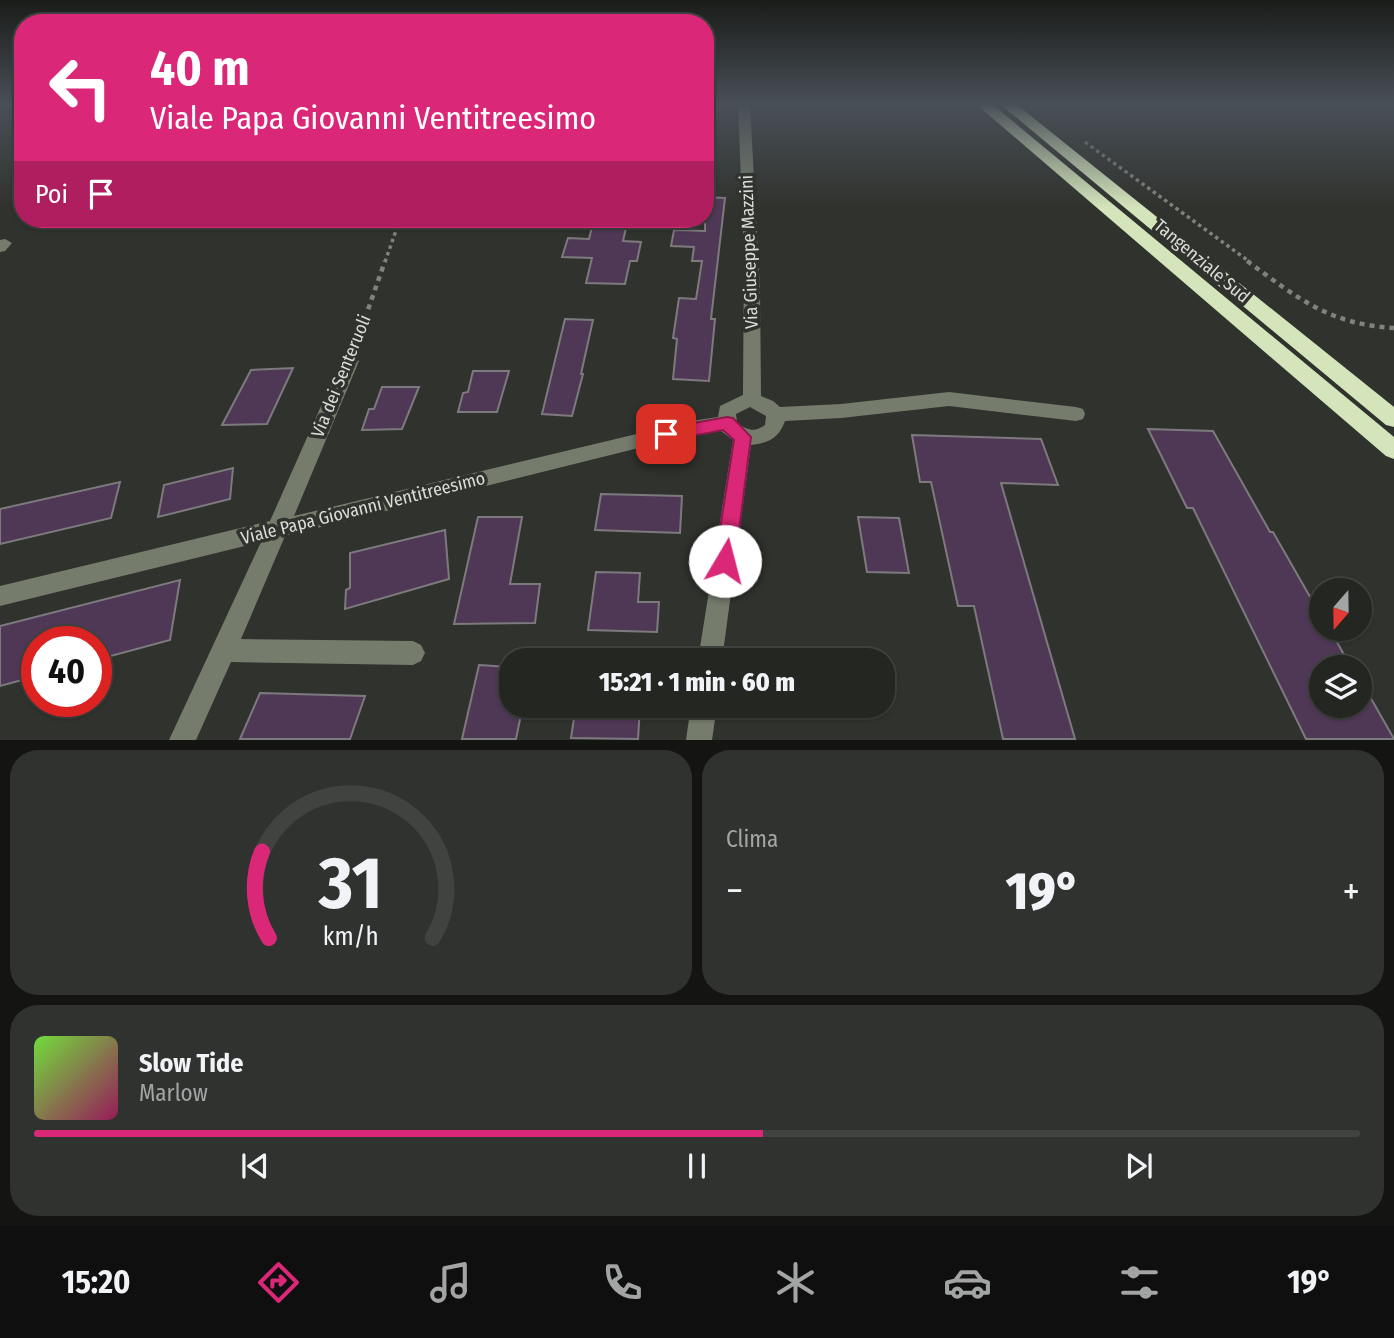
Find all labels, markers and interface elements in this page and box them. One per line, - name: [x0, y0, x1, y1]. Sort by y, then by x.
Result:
- text: 40 m: [150, 39, 250, 98]
- icon: left: [35, 42, 126, 133]
- text: Viale Papa Giovanni Ventitreesimo: [150, 99, 596, 137]
- icon: arrive: [82, 175, 120, 213]
- street label: Via Giuseppe Mazzini: [735, 175, 763, 329]
- text: Poi: [35, 179, 68, 210]
- street label: Tangenziale Sud: [1150, 215, 1254, 307]
- street label: Via dei Senteruoli: [306, 311, 376, 441]
- pin: [636, 404, 696, 464]
- icon: arrive: [647, 415, 685, 453]
- street label: Viale Papa Giovanni Ventitreesimo: [239, 467, 487, 549]
- position arrow: [688, 524, 762, 598]
- north arrow: [1309, 578, 1372, 640]
- map controls: [1309, 578, 1372, 718]
- speed limit sign: 40: [21, 626, 112, 717]
- button: layers: [1309, 655, 1372, 718]
- text: 15:21 · 1 min · 60 m: [599, 667, 795, 698]
- text: Clima: [726, 825, 778, 853]
- text: 31: [318, 841, 383, 928]
- text: 19°: [1006, 860, 1080, 923]
- text: −: [726, 868, 743, 914]
- text: +: [1343, 868, 1360, 914]
- text: km/h: [323, 922, 379, 952]
- text: Slow Tide: [139, 1048, 243, 1079]
- text: Marlow: [139, 1079, 208, 1107]
- icon: previous: [236, 1147, 274, 1185]
- icon: pause: [678, 1147, 716, 1185]
- icon: next: [1120, 1147, 1158, 1185]
- icon: directions: [254, 1258, 303, 1307]
- icon: music: [426, 1258, 475, 1307]
- icon: phone: [598, 1258, 647, 1307]
- icon: climate: [771, 1258, 820, 1307]
- icon: car: [943, 1258, 992, 1307]
- icon: filters: [1115, 1258, 1164, 1307]
- text: 15:20: [62, 1263, 131, 1301]
- text: 19°: [1287, 1263, 1332, 1301]

